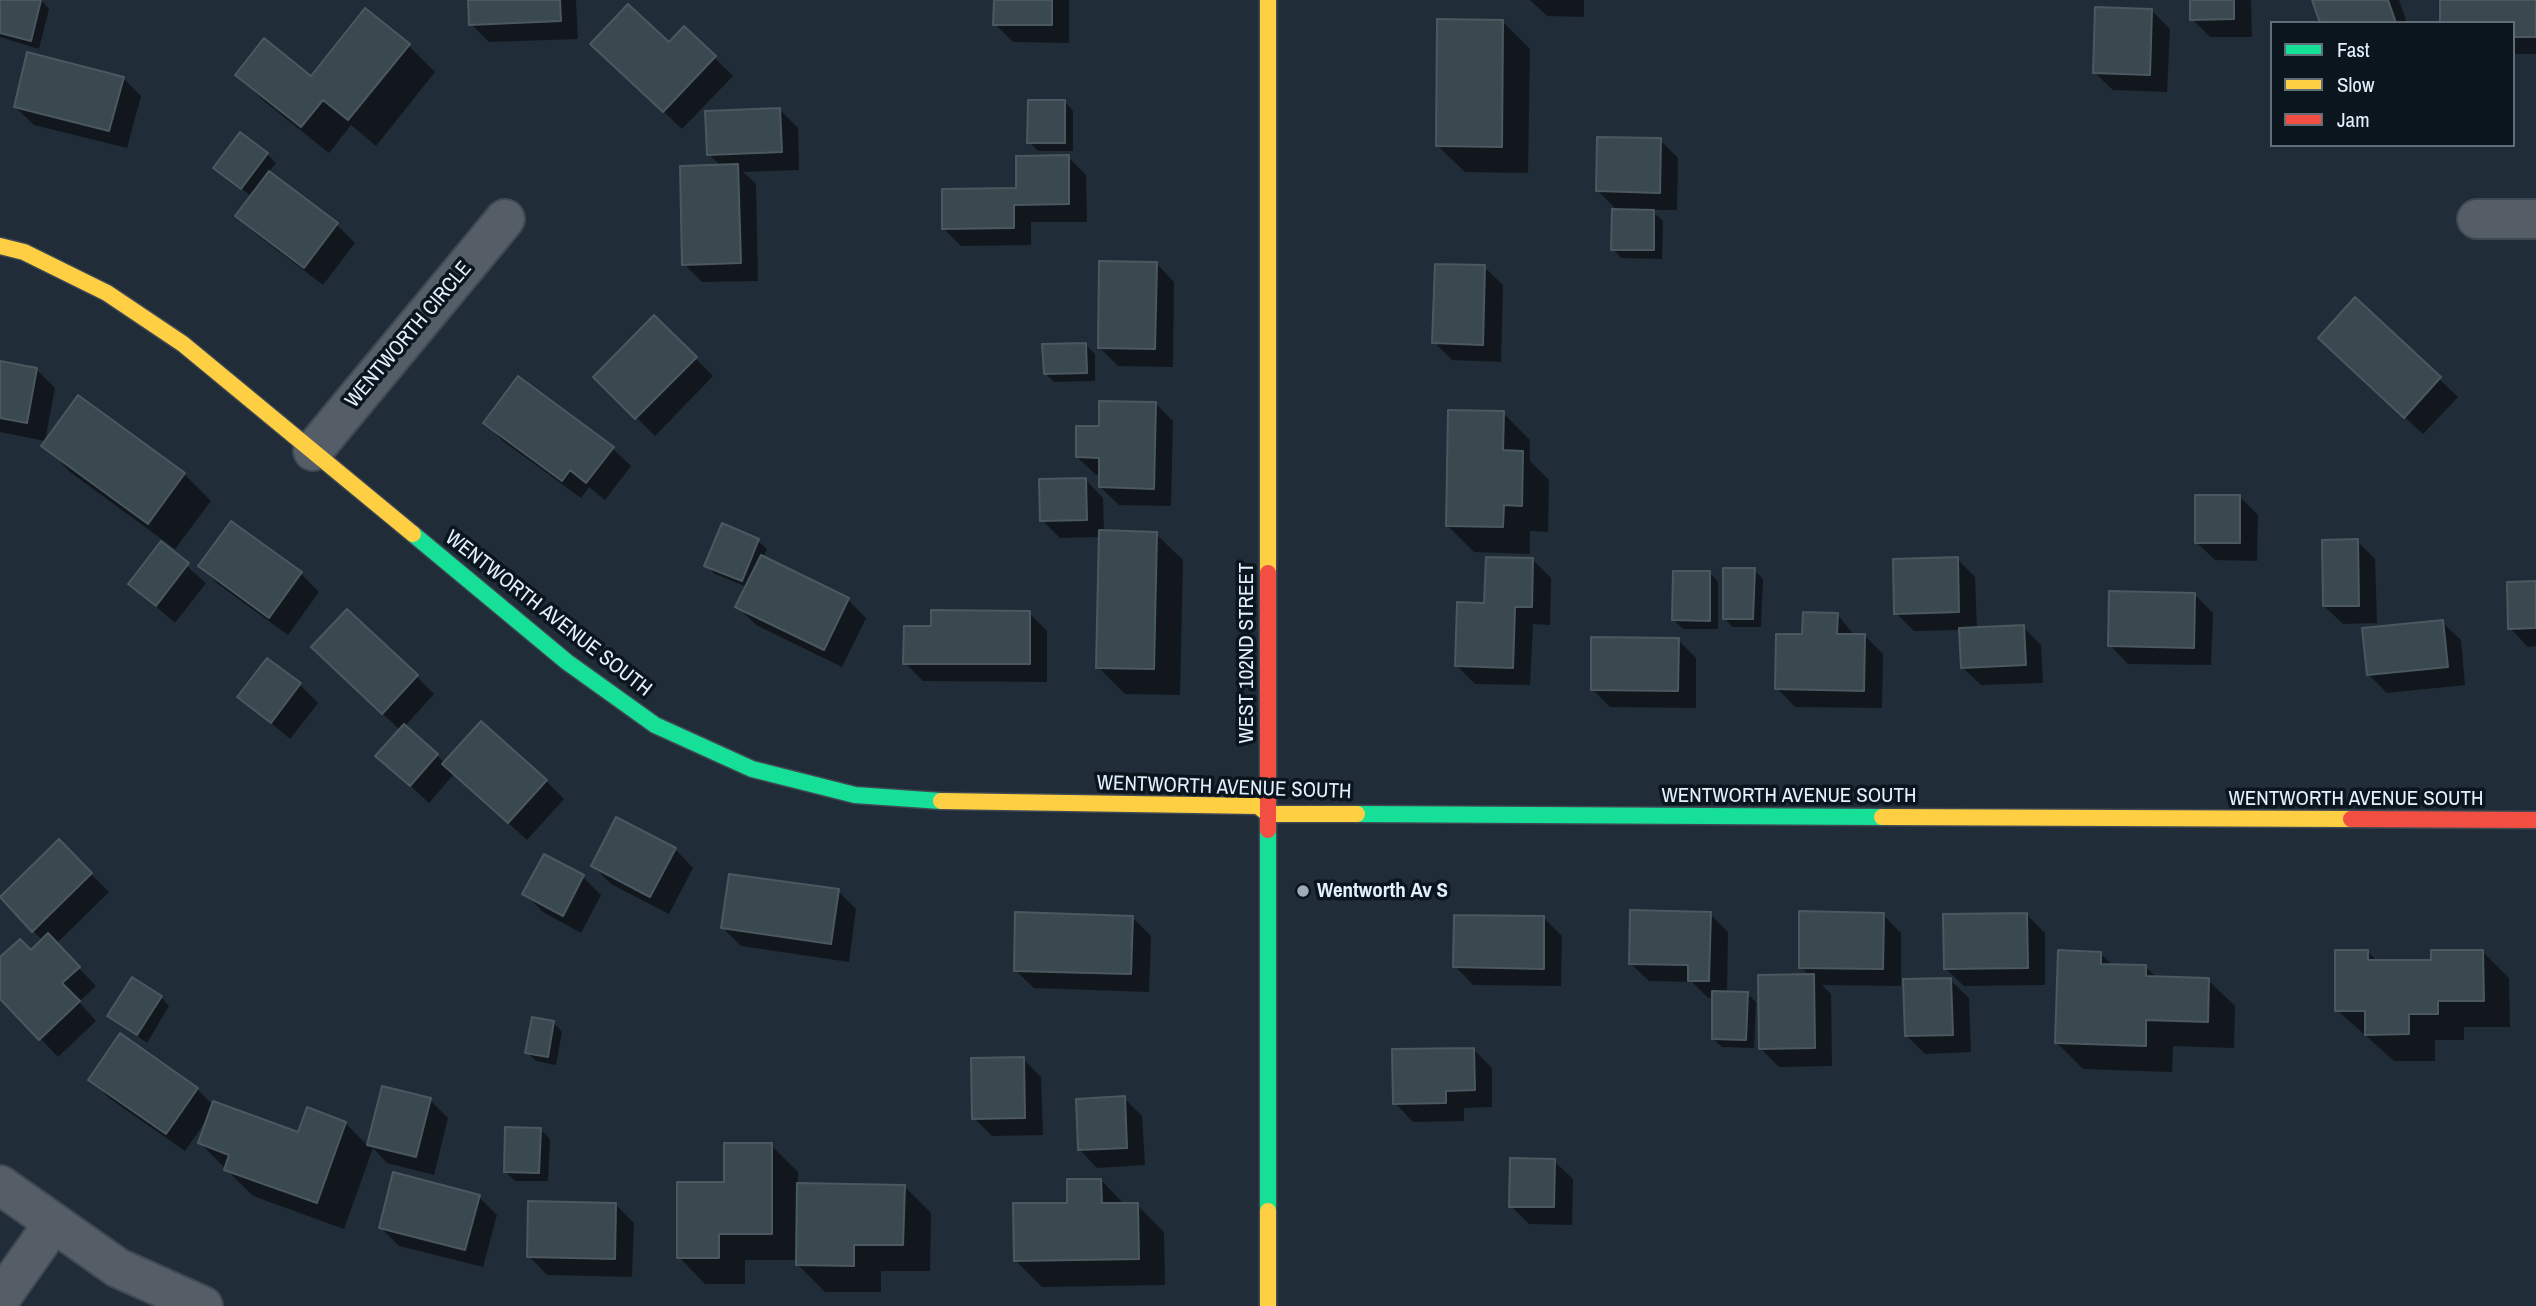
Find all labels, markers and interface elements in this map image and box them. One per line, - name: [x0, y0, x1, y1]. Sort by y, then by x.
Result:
- legend: [2270, 21, 2515, 147]
- text: Fast: [2337, 35, 2370, 64]
- text: Slow: [2337, 70, 2374, 99]
- text: Jam: [2337, 105, 2370, 134]
- street label: WENTWORTH CIRCLE: [340, 257, 478, 413]
- street label: WENTWORTH AVENUE SOUTH: [440, 526, 656, 702]
- street label: WEST 102ND STREET: [1234, 563, 1260, 743]
- street label: WENTWORTH AVENUE SOUTH: [1096, 771, 1352, 805]
- street label: WENTWORTH AVENUE SOUTH: [1662, 783, 1916, 809]
- street label: WENTWORTH AVENUE SOUTH: [2229, 786, 2483, 812]
- place label: Wentworth Av S: [1317, 878, 1448, 904]
- marker: Wentworth Av S: [1295, 883, 1311, 899]

